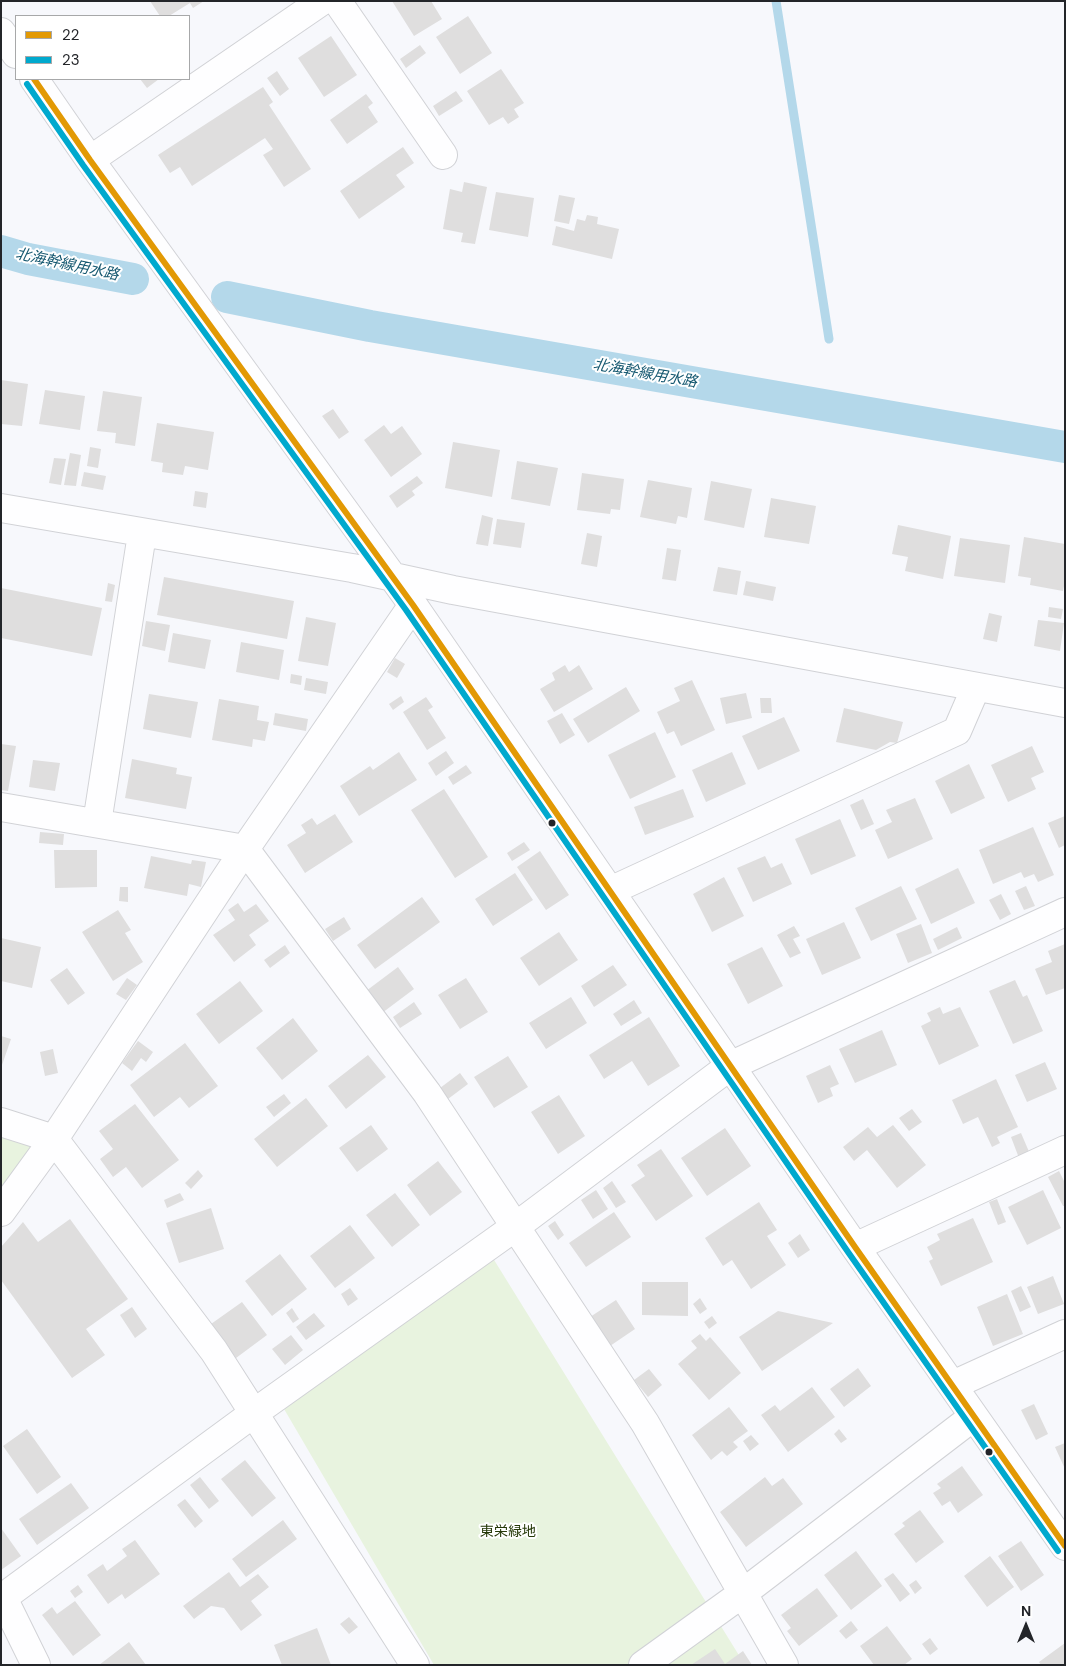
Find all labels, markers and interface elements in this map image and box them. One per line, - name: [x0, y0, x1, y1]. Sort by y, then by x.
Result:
- legend: [15, 15, 190, 80]
- text: 22: [62, 25, 79, 45]
- text: 23: [62, 50, 80, 70]
- water label: 北海幹線用水路: [14, 245, 120, 285]
- water label: 北海幹線用水路: [592, 356, 698, 392]
- unlabelled marker: [547, 818, 557, 828]
- unlabelled marker: [984, 1447, 994, 1457]
- park label: 東栄緑地: [480, 1524, 536, 1540]
- north arrow: [1001, 1601, 1051, 1651]
- text: N: [1021, 1602, 1031, 1620]

